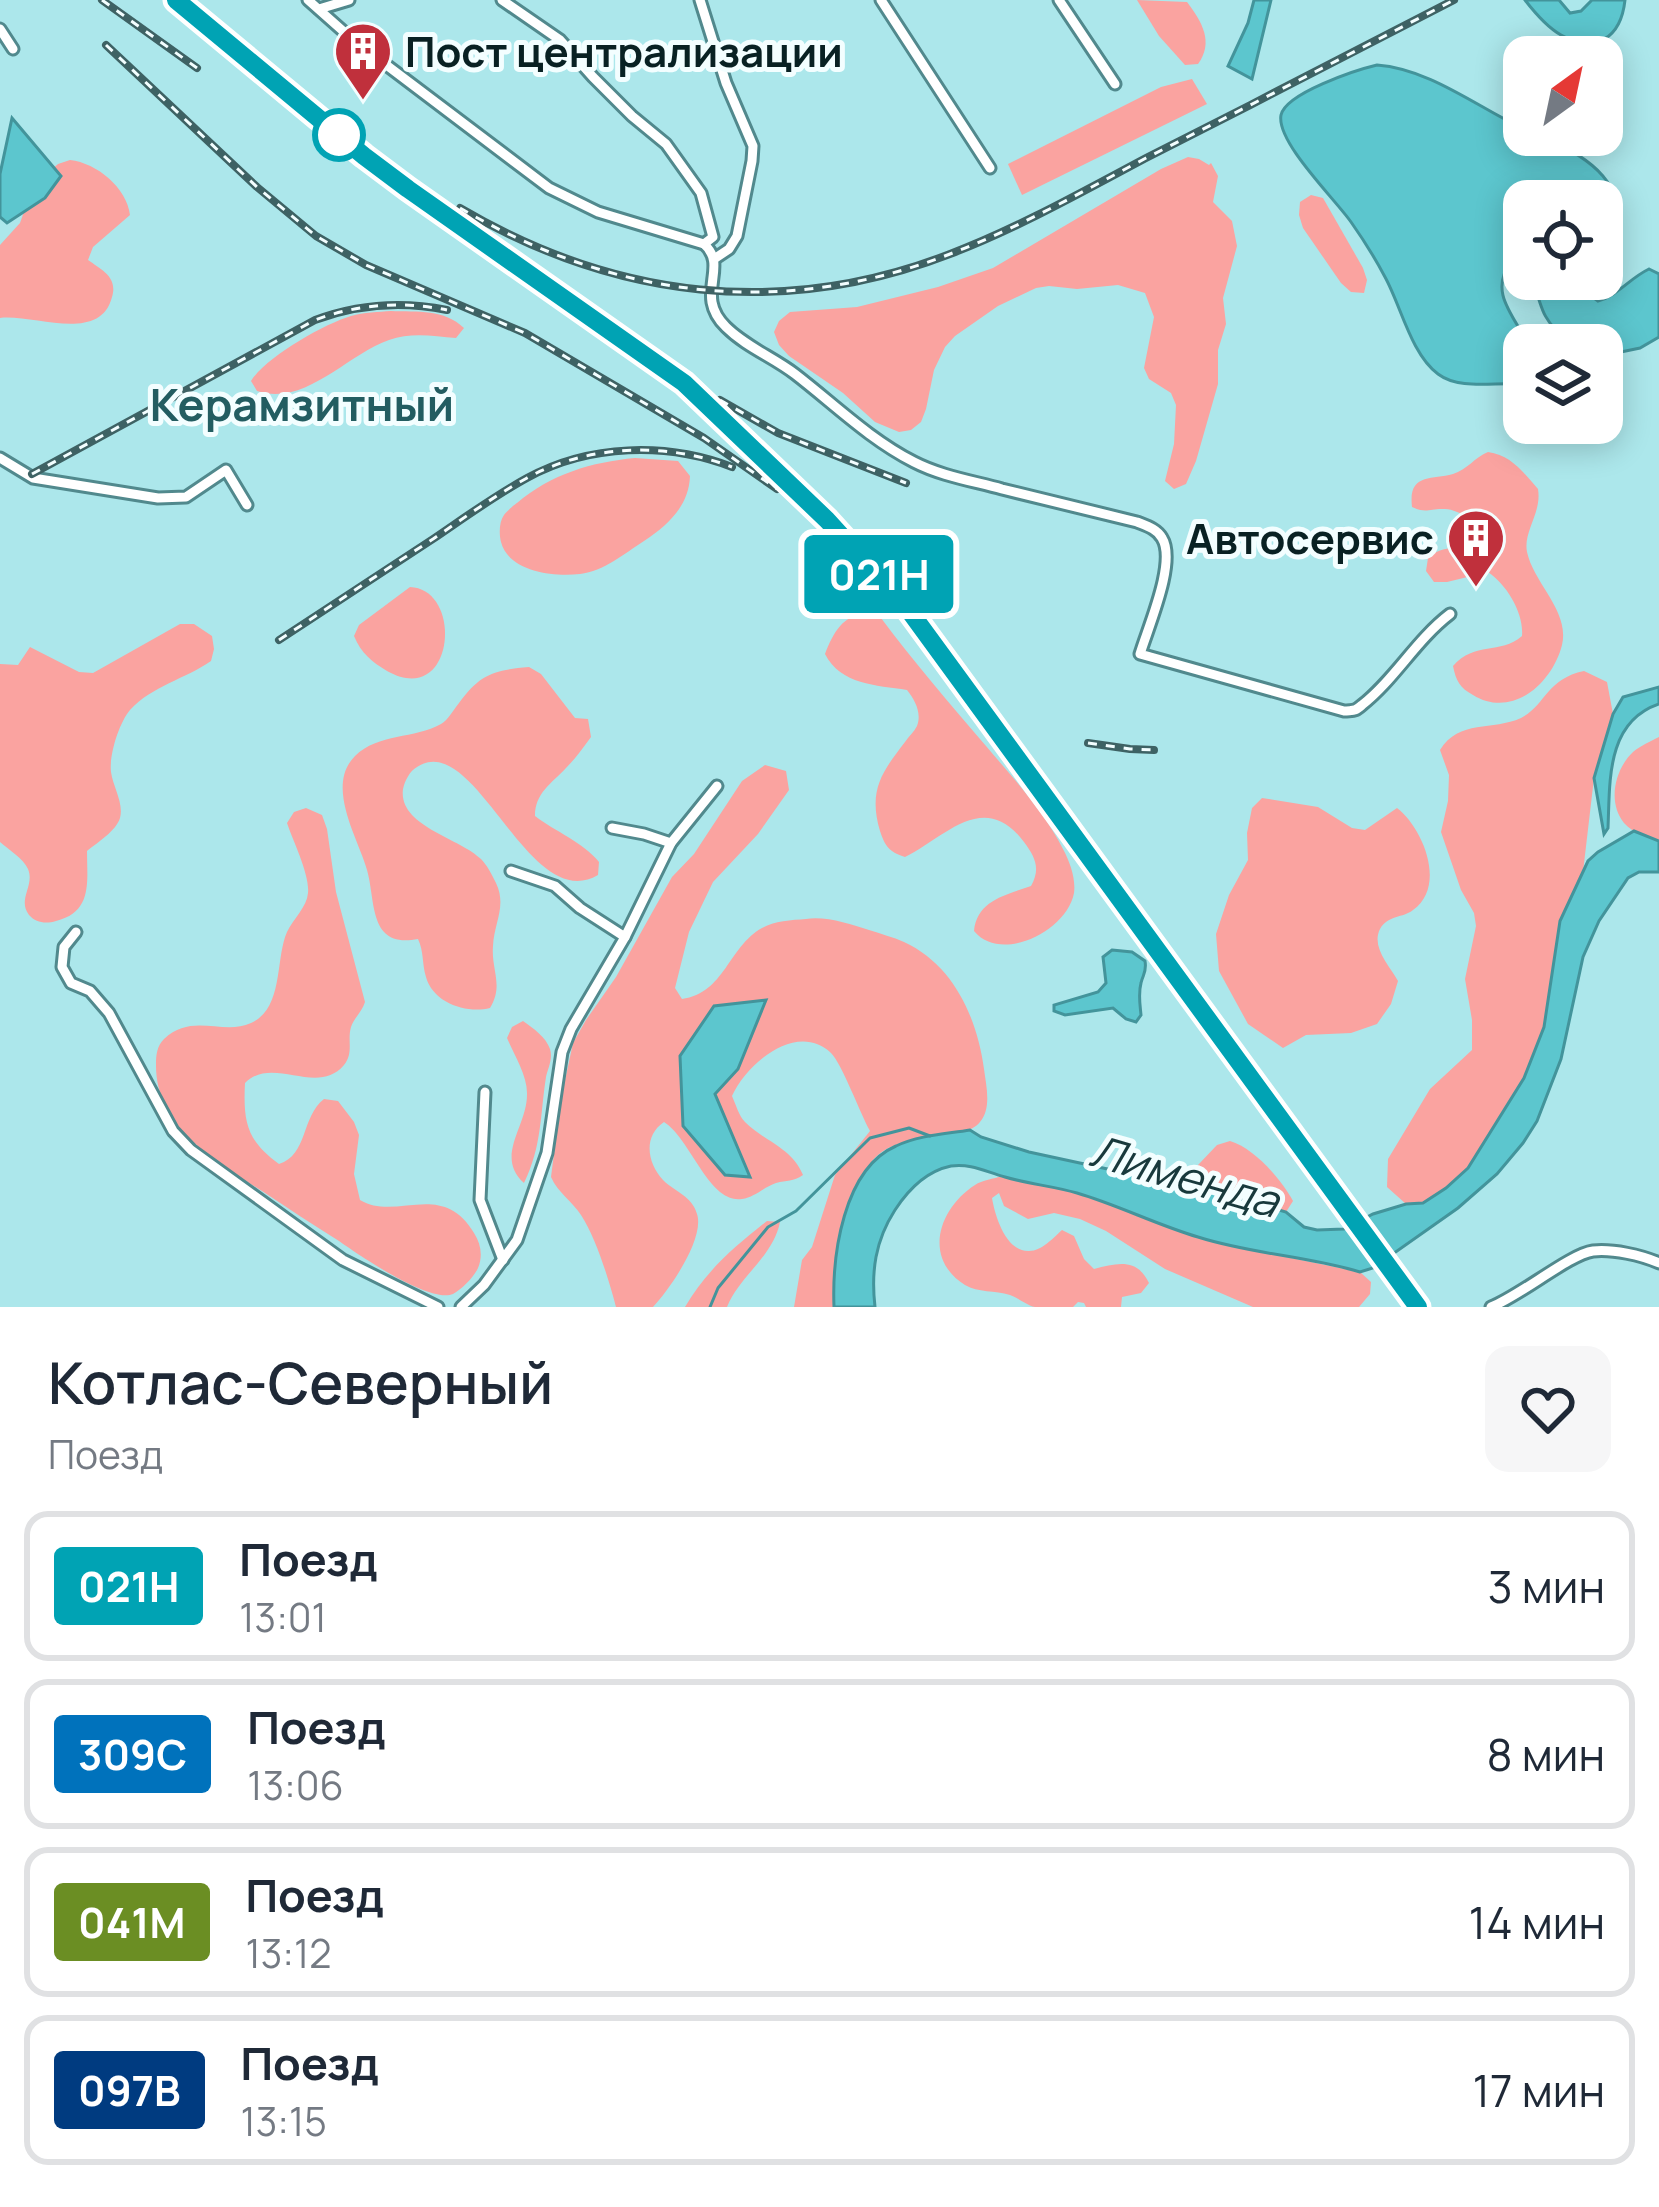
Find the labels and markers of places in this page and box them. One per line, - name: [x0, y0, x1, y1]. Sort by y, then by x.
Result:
- building icon: Пост централизации: [332, 20, 394, 102]
- place label: Пост централизации: [405, 22, 843, 80]
- unlabelled marker: [314, 110, 364, 160]
- building icon: Автосервис: [1445, 507, 1507, 589]
- place label: Автосервис: [1186, 509, 1434, 567]

